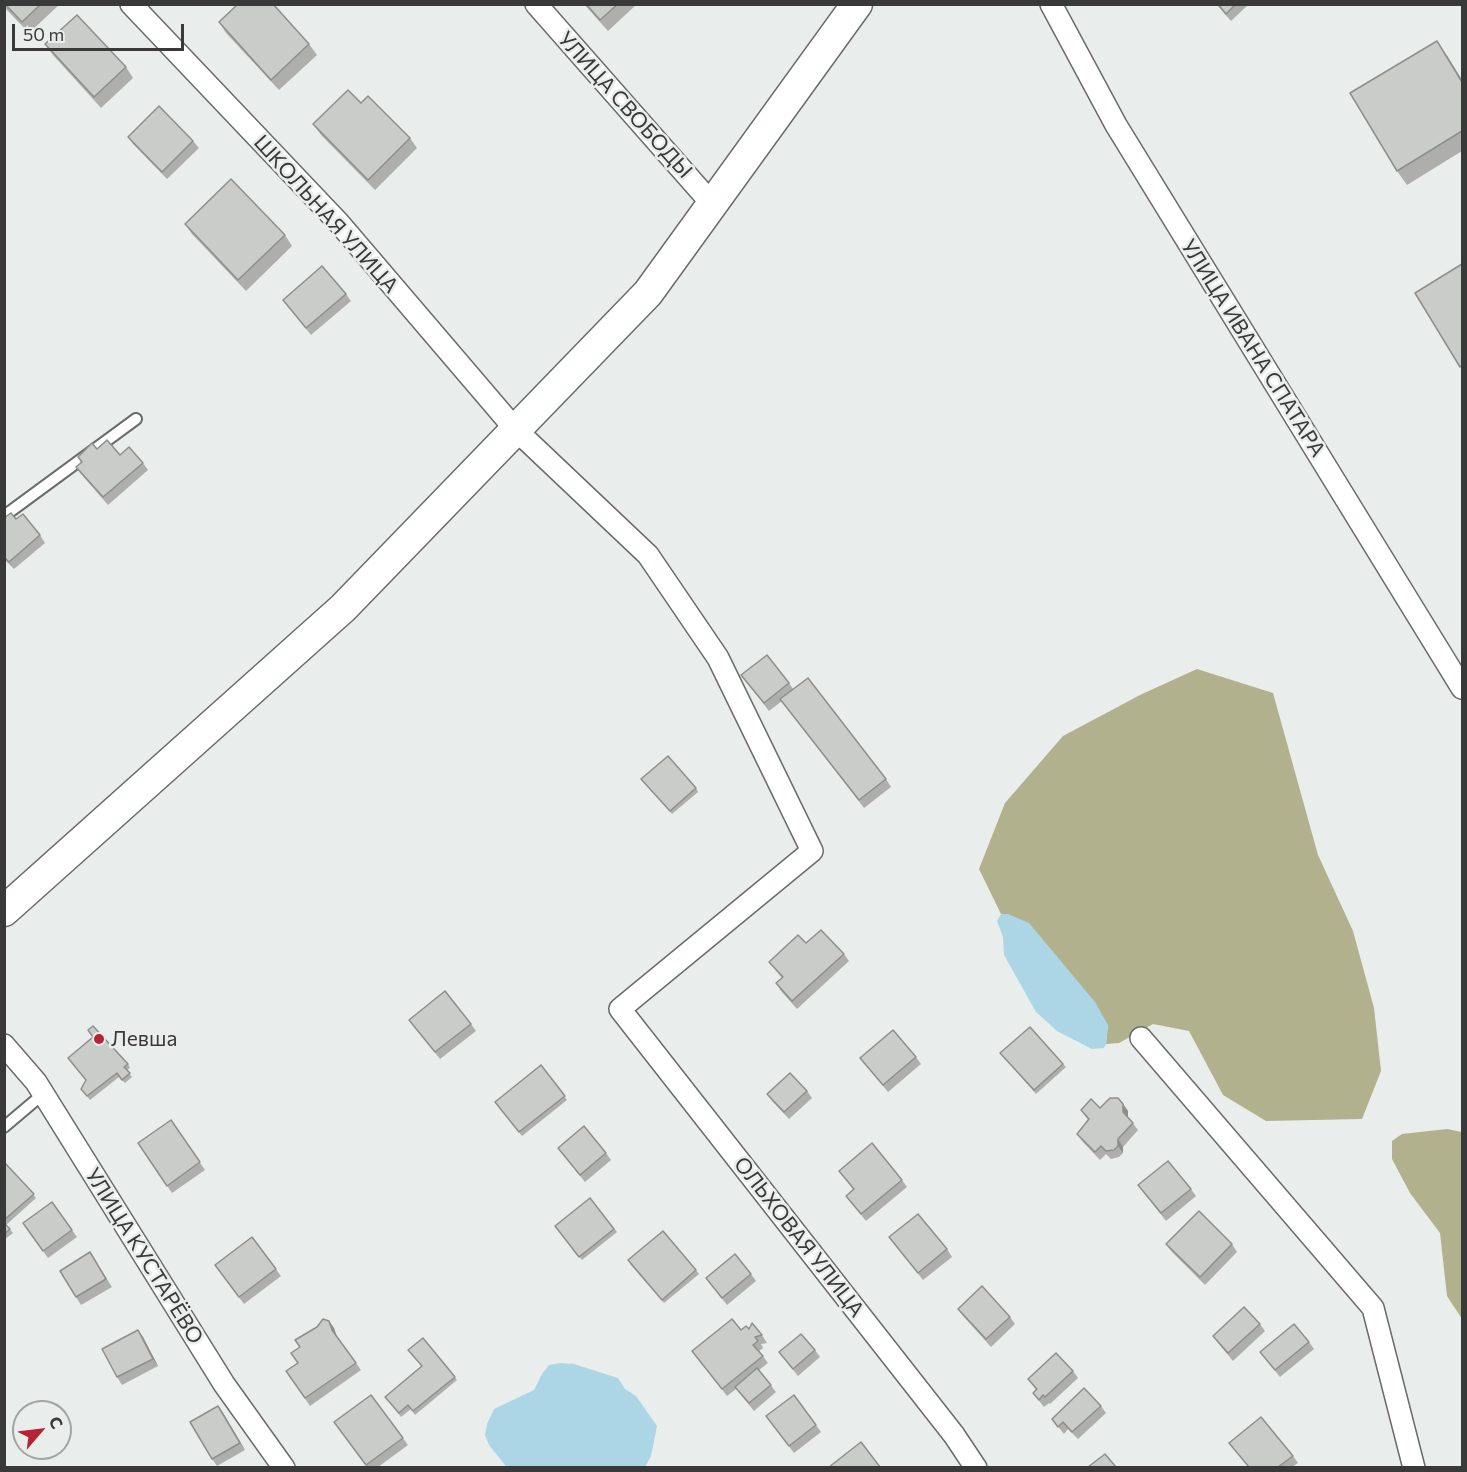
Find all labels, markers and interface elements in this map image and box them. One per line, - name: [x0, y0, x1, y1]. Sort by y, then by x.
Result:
- scale bar: [15, 12, 188, 50]
- text: 50 m: [23, 23, 64, 45]
- street label: УЛИЦА СВОБОДЫ: [552, 26, 698, 184]
- street label: ШКОЛЬНАЯ УЛИЦА: [248, 130, 404, 298]
- street label: УЛИЦА ИВАНА СПАТАРА: [1176, 235, 1330, 461]
- place label: Левша: [111, 1026, 177, 1052]
- marker: Левша: [92, 1032, 106, 1046]
- street label: ОЛЬХОВАЯ УЛИЦА: [729, 1152, 869, 1322]
- street label: УЛИЦА КУСТАРЁВО: [80, 1163, 208, 1349]
- north arrow: [12, 1400, 72, 1460]
- text: С: [46, 1413, 68, 1432]

